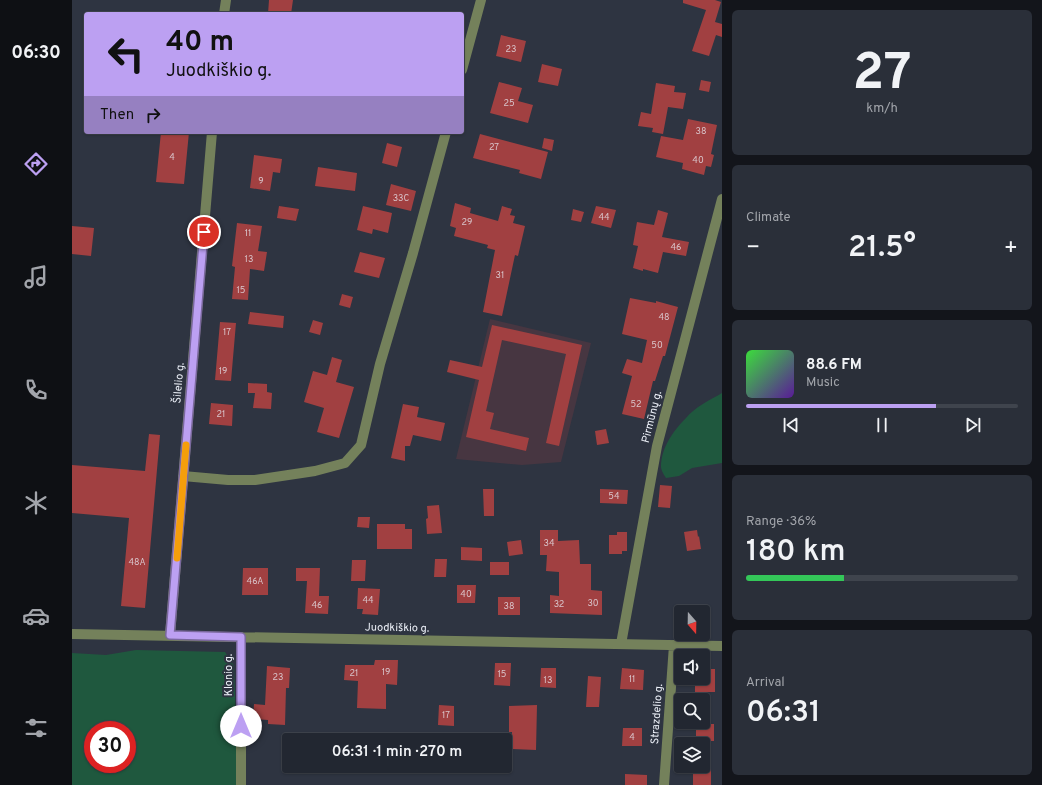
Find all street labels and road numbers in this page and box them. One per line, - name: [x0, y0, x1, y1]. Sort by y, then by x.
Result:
- street label: Šilelio g.: [169, 362, 188, 404]
- street label: Pirmūnų g.: [639, 390, 665, 444]
- street label: Juodkiškio g.: [365, 620, 429, 636]
- street label: Klonio g.: [222, 654, 236, 696]
- street label: Strazdelio g.: [648, 683, 666, 745]

